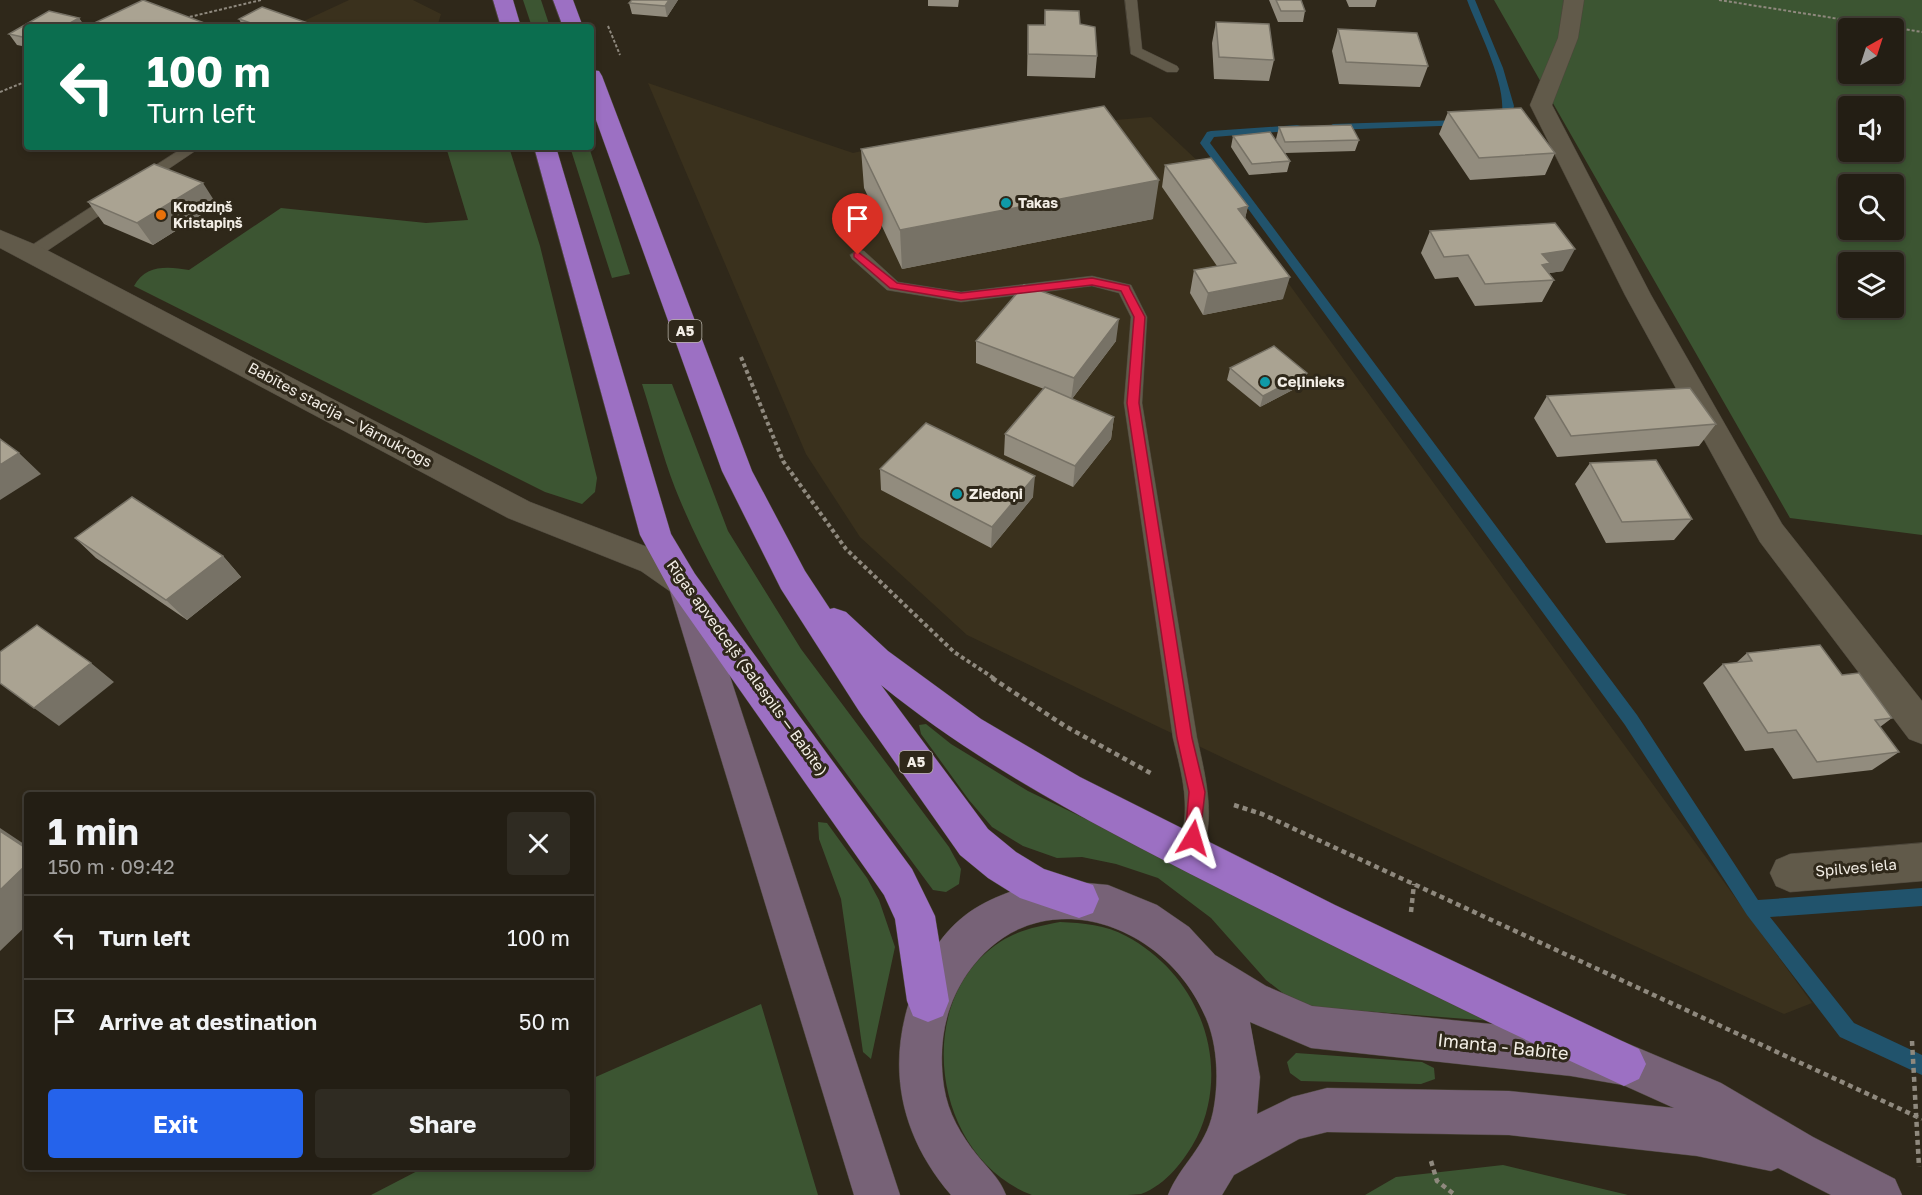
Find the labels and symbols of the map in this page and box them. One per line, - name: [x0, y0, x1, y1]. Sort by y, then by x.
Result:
- north arrow: [1838, 18, 1904, 84]
- pin: [832, 193, 883, 255]
- place label: Takas: [1018, 194, 1058, 211]
- marker: Takas: [999, 196, 1013, 210]
- place label: Krodziņš Kristapiņš: [173, 198, 243, 231]
- marker: Krodziņš Kristapiņš: [154, 208, 168, 222]
- road number: A5: [668, 320, 702, 342]
- street label: Babītes stacija — Vārnukrogs: [245, 358, 436, 470]
- place label: Ceļinieks: [1277, 372, 1345, 390]
- marker: Ceļinieks: [1258, 375, 1272, 389]
- place label: Ziedoņi: [969, 484, 1023, 502]
- marker: Ziedoņi: [950, 487, 964, 501]
- street label: Rīgas apvedceļš (Salaspils — Babīte): [664, 556, 832, 779]
- road number: A5: [900, 751, 932, 773]
- position arrow: [1161, 806, 1225, 870]
- street label: Spilves iela: [1814, 854, 1897, 880]
- street label: Imanta - Babīte: [1437, 1028, 1570, 1064]

